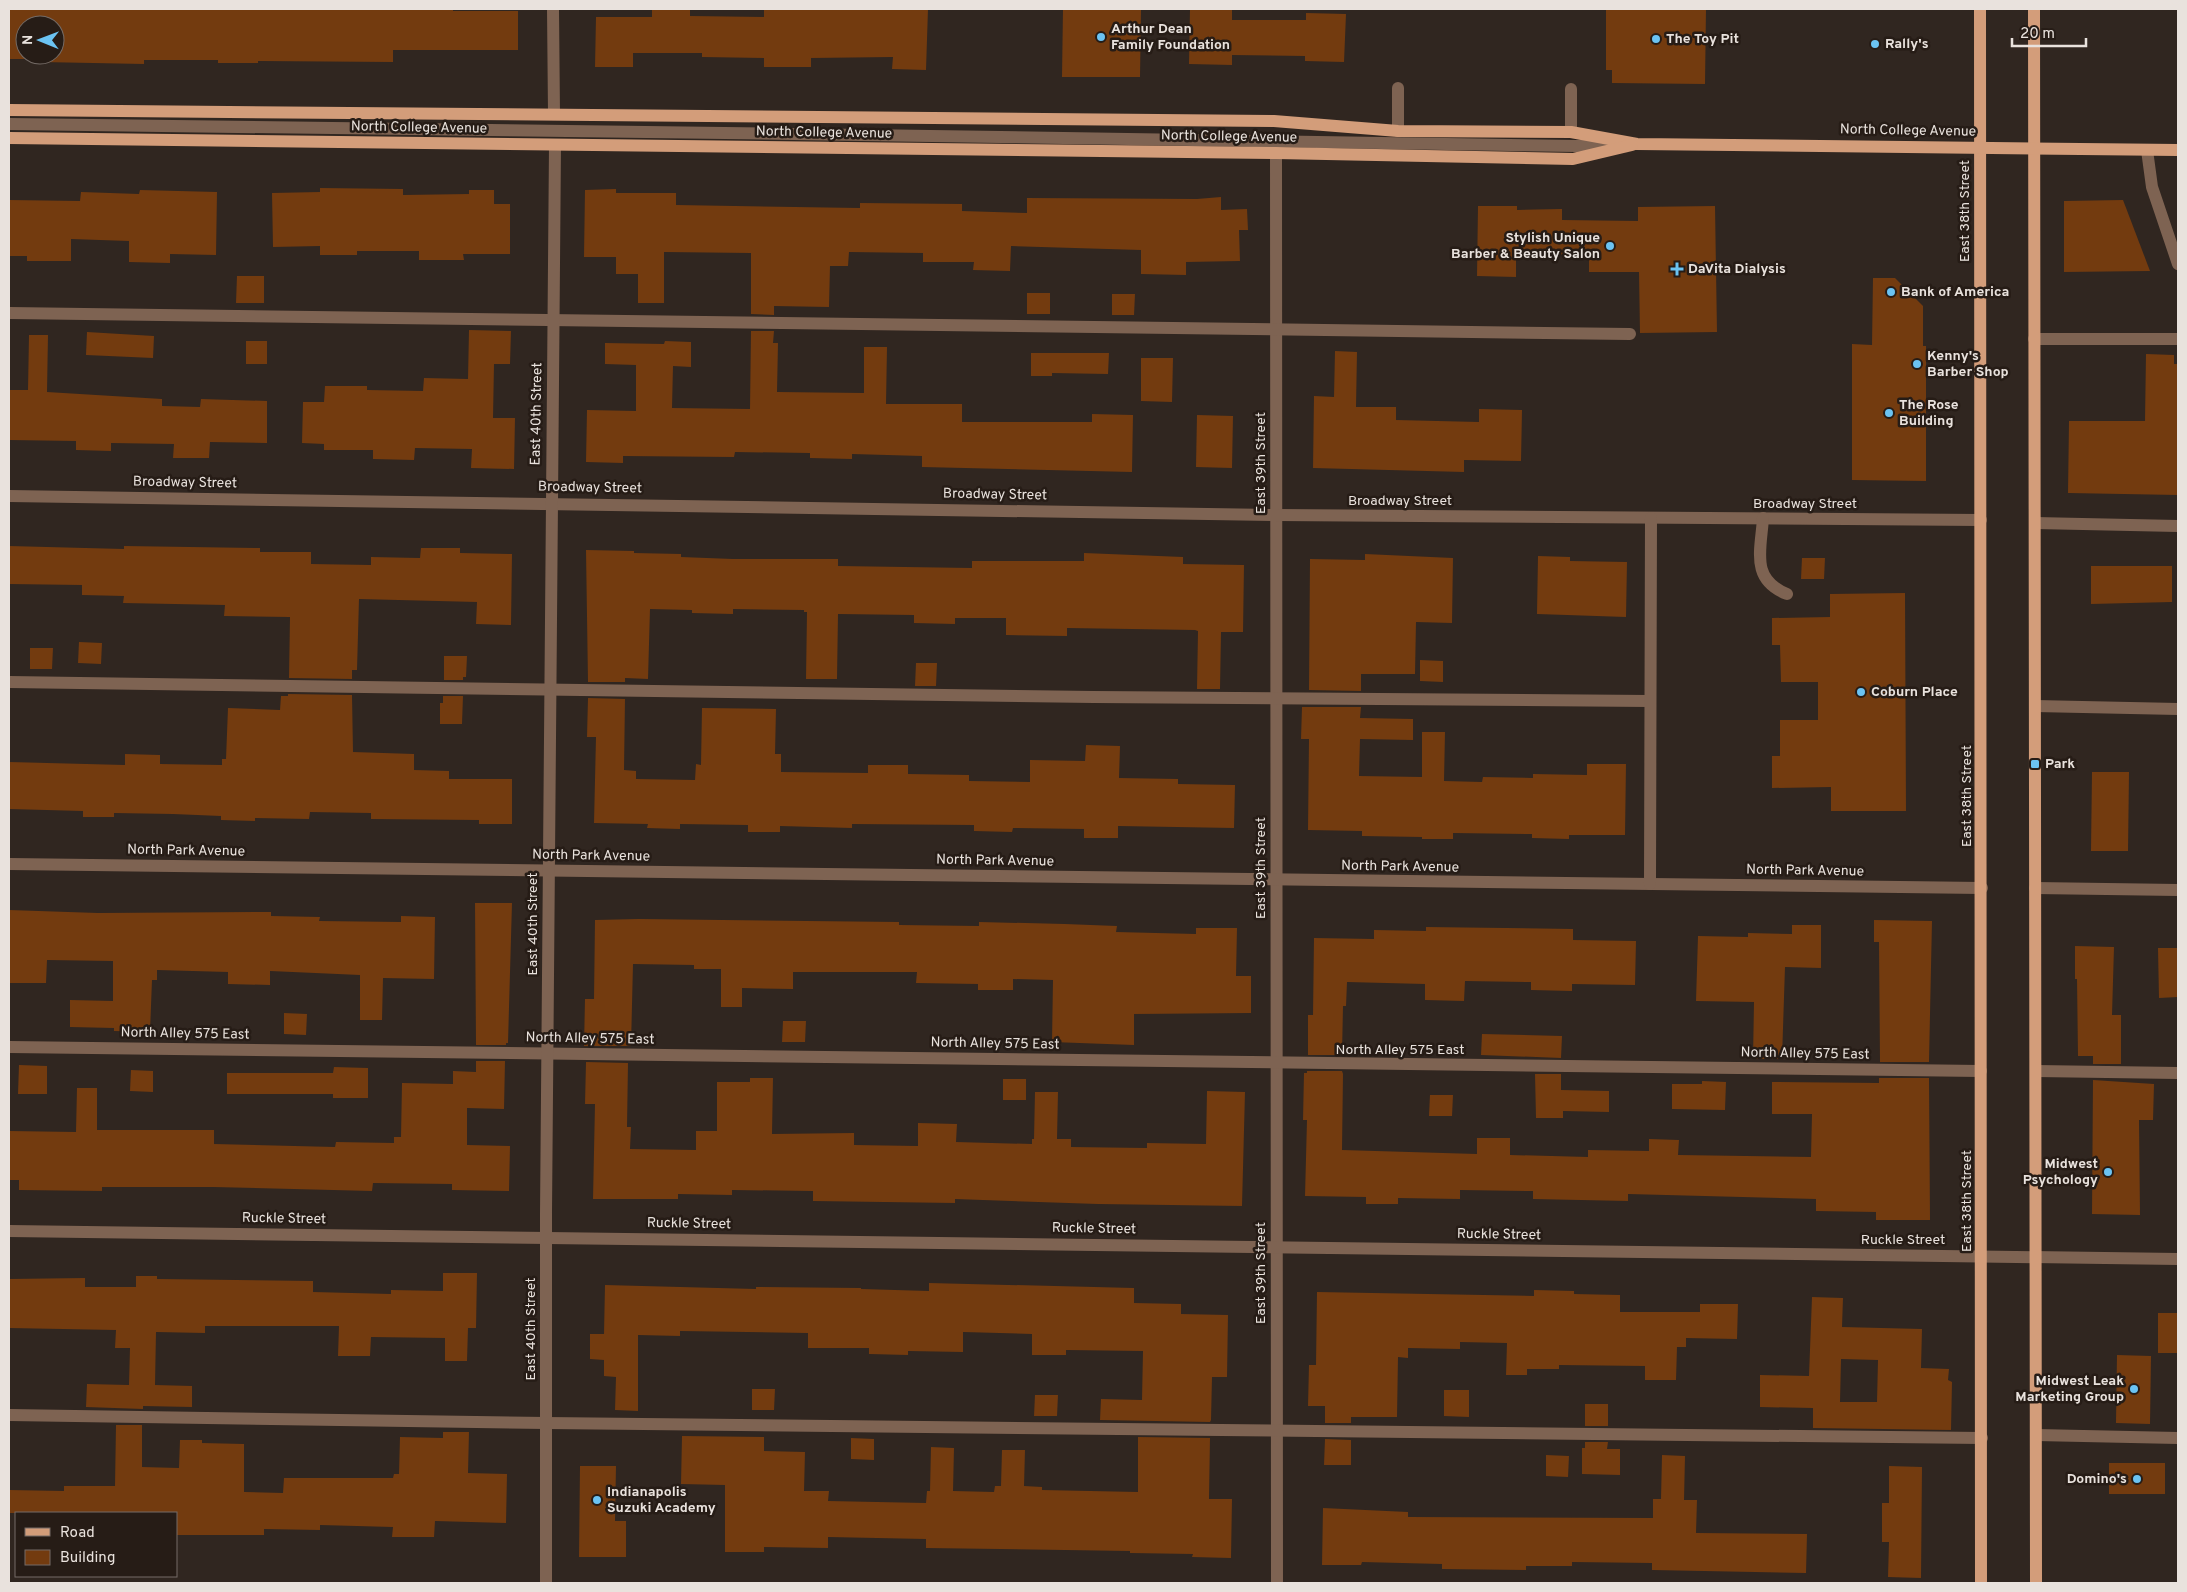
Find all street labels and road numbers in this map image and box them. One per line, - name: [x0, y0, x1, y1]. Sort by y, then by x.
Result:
- street label: North College Avenue: [351, 118, 487, 138]
- street label: North College Avenue: [1840, 121, 1976, 141]
- street label: North College Avenue: [756, 123, 892, 143]
- street label: North College Avenue: [1161, 127, 1297, 147]
- street label: East 38th Street: [1957, 160, 1974, 262]
- street label: East 40th Street: [528, 362, 546, 466]
- street label: East 39th Street: [1253, 412, 1270, 514]
- street label: Broadway Street: [133, 474, 237, 492]
- street label: Broadway Street: [538, 479, 642, 497]
- street label: Broadway Street: [943, 486, 1047, 504]
- street label: Broadway Street: [1348, 493, 1452, 510]
- street label: Broadway Street: [1753, 496, 1857, 513]
- street label: East 38th Street: [1959, 745, 1976, 847]
- street label: East 39th Street: [1253, 817, 1270, 919]
- street label: North Park Avenue: [127, 841, 245, 861]
- street label: North Park Avenue: [532, 846, 650, 866]
- street label: North Park Avenue: [936, 851, 1054, 871]
- street label: North Park Avenue: [1341, 857, 1459, 877]
- street label: North Park Avenue: [1746, 861, 1864, 881]
- street label: East 40th Street: [525, 872, 542, 976]
- street label: North Alley 575 East: [120, 1024, 250, 1044]
- street label: North Alley 575 East: [525, 1029, 655, 1049]
- street label: North Alley 575 East: [930, 1034, 1060, 1054]
- street label: North Alley 575 East: [1336, 1042, 1465, 1059]
- street label: North Alley 575 East: [1740, 1044, 1870, 1064]
- street label: East 38th Street: [1959, 1150, 1976, 1252]
- street label: Ruckle Street: [242, 1210, 326, 1228]
- street label: Ruckle Street: [647, 1215, 731, 1233]
- street label: Ruckle Street: [1052, 1220, 1136, 1238]
- street label: East 39th Street: [1253, 1222, 1270, 1324]
- street label: Ruckle Street: [1457, 1226, 1541, 1244]
- street label: Ruckle Street: [1861, 1232, 1945, 1249]
- street label: East 40th Street: [523, 1277, 540, 1381]

